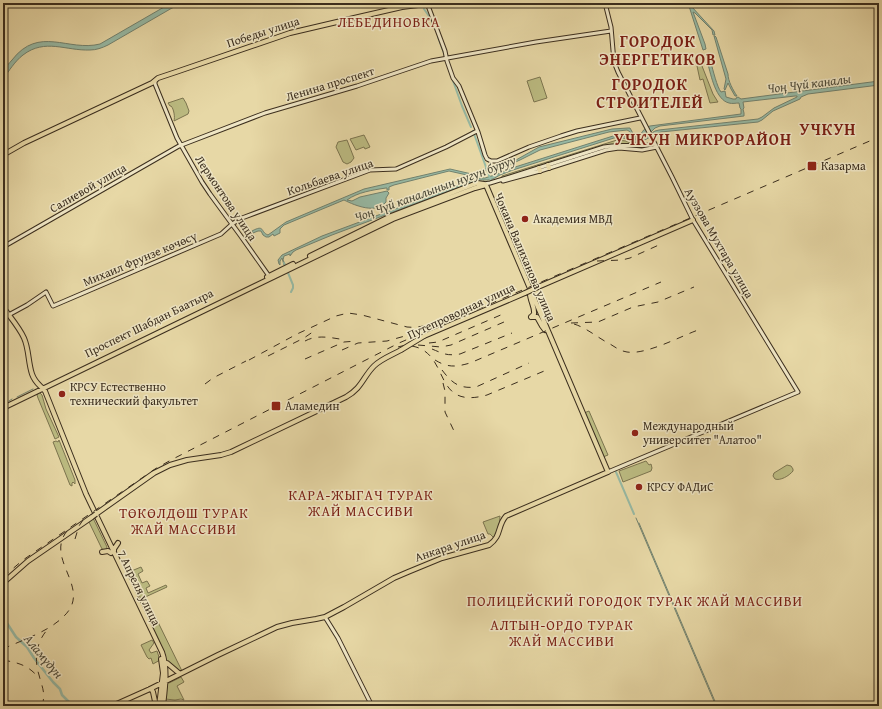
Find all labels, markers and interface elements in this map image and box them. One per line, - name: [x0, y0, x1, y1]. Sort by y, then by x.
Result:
- street label: Победы улица: [224, 12, 302, 51]
- district label: ЛЕБЕДИНОВКА: [337, 12, 441, 32]
- district label: ГОРОДОК ЭНЕРГЕТИКОВ: [599, 29, 717, 71]
- street label: Ленина проспект: [283, 62, 376, 105]
- water label: Чоң Чүй каналы: [766, 69, 852, 98]
- district label: ГОРОДОК СТРОИТЕЛЕЙ: [596, 72, 704, 114]
- district label: УЧКУН: [800, 117, 856, 141]
- district label: УЧКУН МИКРОРАЙОН: [614, 127, 792, 151]
- water label: Чоң Чүй каналынын нугун буруу: [352, 150, 519, 227]
- street label: Лермонтова улица: [191, 152, 262, 244]
- street label: Кольбаева улица: [285, 154, 375, 199]
- place label: Казарма: [821, 157, 866, 174]
- street label: Салиевой улица: [46, 159, 129, 216]
- marker: Казарма: [806, 160, 818, 172]
- street label: Ауэзова Мухтара улица: [681, 184, 758, 301]
- street label: Чокана Валиханова улица: [491, 190, 560, 324]
- place label: Академия МВД: [533, 210, 613, 227]
- marker: Академия МВД: [520, 214, 530, 224]
- street label: Михаил Фрунзе көчөсү: [80, 227, 200, 290]
- street label: Путепроводная улица: [404, 278, 518, 343]
- street label: Проспект Шабдан Баатыра: [82, 284, 216, 361]
- place label: КРСУ Естественно технический факультет: [70, 378, 198, 409]
- marker: КРСУ Естественно технический факультет: [57, 389, 67, 399]
- place label: Аламедин: [285, 397, 339, 414]
- marker: Аламедин: [270, 400, 282, 412]
- place label: Международный университет "Алатоо": [642, 417, 762, 448]
- marker: Международный университет "Алатоо": [630, 428, 640, 438]
- place label: КРСУ ФАДиС: [647, 478, 714, 495]
- marker: КРСУ ФАДиС: [634, 482, 644, 492]
- district label: КАРА-ЖЫГАЧ ТУРАК ЖАЙ МАССИВИ: [288, 485, 434, 521]
- district label: ТӨКӨЛДӨШ ТУРАК ЖАЙ МАССИВИ: [119, 503, 249, 539]
- street label: Анкара улица: [412, 525, 488, 566]
- street label: 7 Апреля улица: [114, 547, 165, 629]
- district label: ПОЛИЦЕЙСКИЙ ГОРОДОК ТУРАК ЖАЙ МАССИВИ: [467, 591, 803, 611]
- district label: АЛТЫН-ОРДО ТУРАК ЖАЙ МАССИВИ: [490, 615, 634, 651]
- water label: Аламүдүн: [19, 629, 68, 683]

